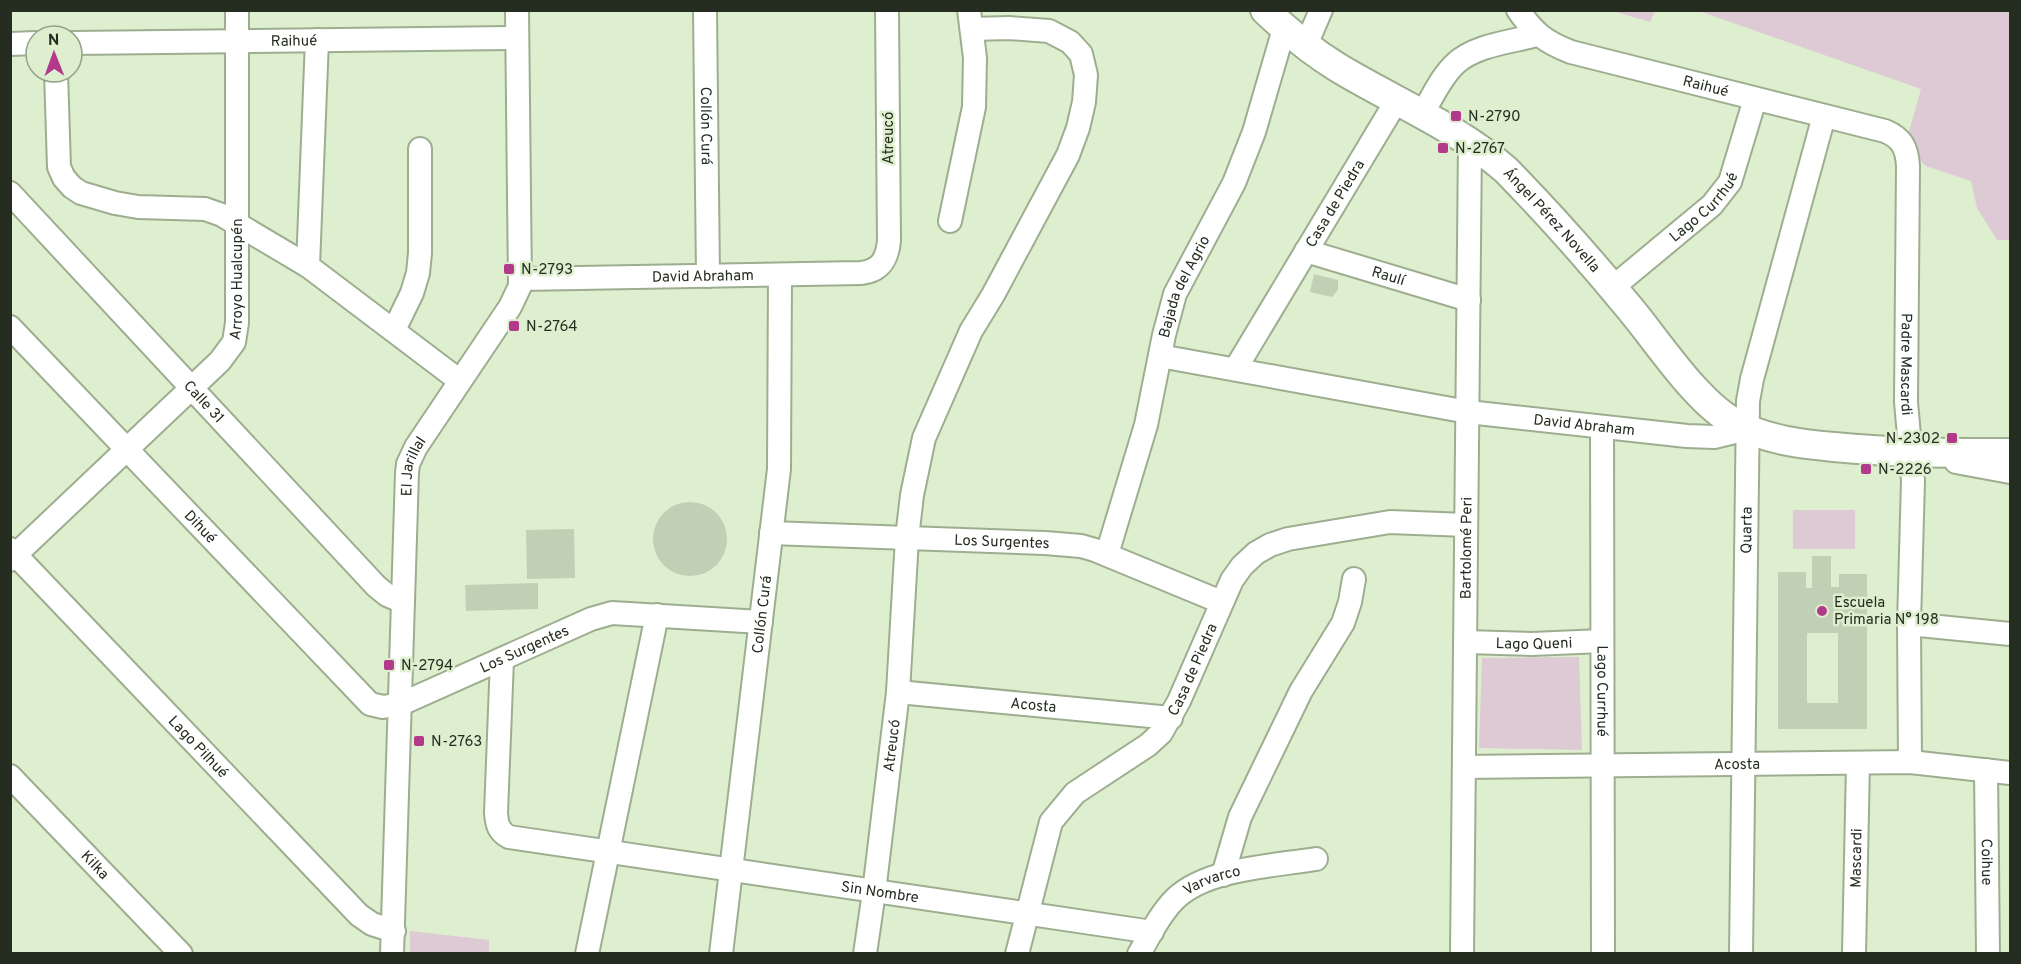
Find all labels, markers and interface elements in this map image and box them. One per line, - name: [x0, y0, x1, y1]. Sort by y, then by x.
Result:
- north arrow: [24, 24, 84, 84]
- text: N: [48, 31, 60, 51]
- street label: Raihué: [271, 32, 317, 52]
- street label: Raihué: [1681, 72, 1730, 102]
- street label: Collón Curá: [695, 87, 715, 165]
- place label: N-2790: [1468, 108, 1521, 127]
- marker: N-2790: [1449, 109, 1463, 123]
- street label: Atreucó: [880, 112, 899, 164]
- place label: N-2767: [1455, 140, 1505, 159]
- marker: N-2767: [1436, 141, 1450, 155]
- street label: Casa de Piedra: [1302, 157, 1370, 252]
- street label: Ángel Pérez Novella: [1498, 164, 1603, 277]
- street label: Lago Currhué: [1666, 171, 1743, 247]
- street label: Arroyo Hualcupén: [226, 218, 248, 341]
- street label: Bajada del Agrio: [1156, 233, 1215, 340]
- place label: N-2793: [521, 261, 573, 280]
- marker: N-2793: [502, 262, 516, 276]
- street label: Raulí: [1369, 263, 1408, 292]
- street label: David Abraham: [652, 267, 754, 288]
- street label: Padre Mascardi: [1895, 313, 1915, 416]
- place label: N-2764: [526, 318, 578, 337]
- marker: N-2764: [507, 319, 521, 333]
- street label: Calle 31: [179, 377, 228, 428]
- street label: David Abraham: [1532, 411, 1636, 441]
- place label: N-2302: [1886, 430, 1940, 449]
- marker: N-2302: [1945, 431, 1959, 445]
- street label: El Jarillal: [398, 433, 431, 497]
- place label: N-2226: [1878, 461, 1932, 480]
- marker: N-2226: [1859, 462, 1873, 476]
- street label: Bartolomé Peri: [1458, 497, 1478, 599]
- street label: Quarta: [1738, 506, 1758, 554]
- street label: Dihué: [179, 507, 220, 548]
- street label: Los Surgentes: [954, 532, 1050, 554]
- street label: Collón Curá: [749, 574, 777, 655]
- place label: Escuela Primaria N° 198: [1834, 594, 1939, 630]
- marker: Escuela Primaria N° 198: [1815, 604, 1829, 618]
- street label: Casa de Piedra: [1164, 621, 1223, 720]
- street label: Los Surgentes: [477, 622, 572, 678]
- street label: Lago Queni: [1495, 634, 1573, 655]
- street label: Lago Currhué: [1591, 645, 1611, 737]
- place label: N-2794: [401, 657, 453, 676]
- marker: N-2794: [382, 658, 396, 672]
- street label: Acosta: [1009, 695, 1057, 718]
- street label: Lago Pilhué: [163, 713, 231, 783]
- street label: Atreucó: [880, 718, 906, 773]
- place label: N-2763: [431, 733, 482, 752]
- marker: N-2763: [412, 734, 426, 748]
- street label: Acosta: [1714, 756, 1760, 775]
- street label: Mascardi: [1847, 828, 1868, 888]
- street label: Coihue: [1976, 838, 1995, 886]
- street label: Kilka: [76, 847, 112, 884]
- street label: Varvarco: [1180, 862, 1242, 901]
- street label: Sin Nombre: [840, 878, 920, 908]

